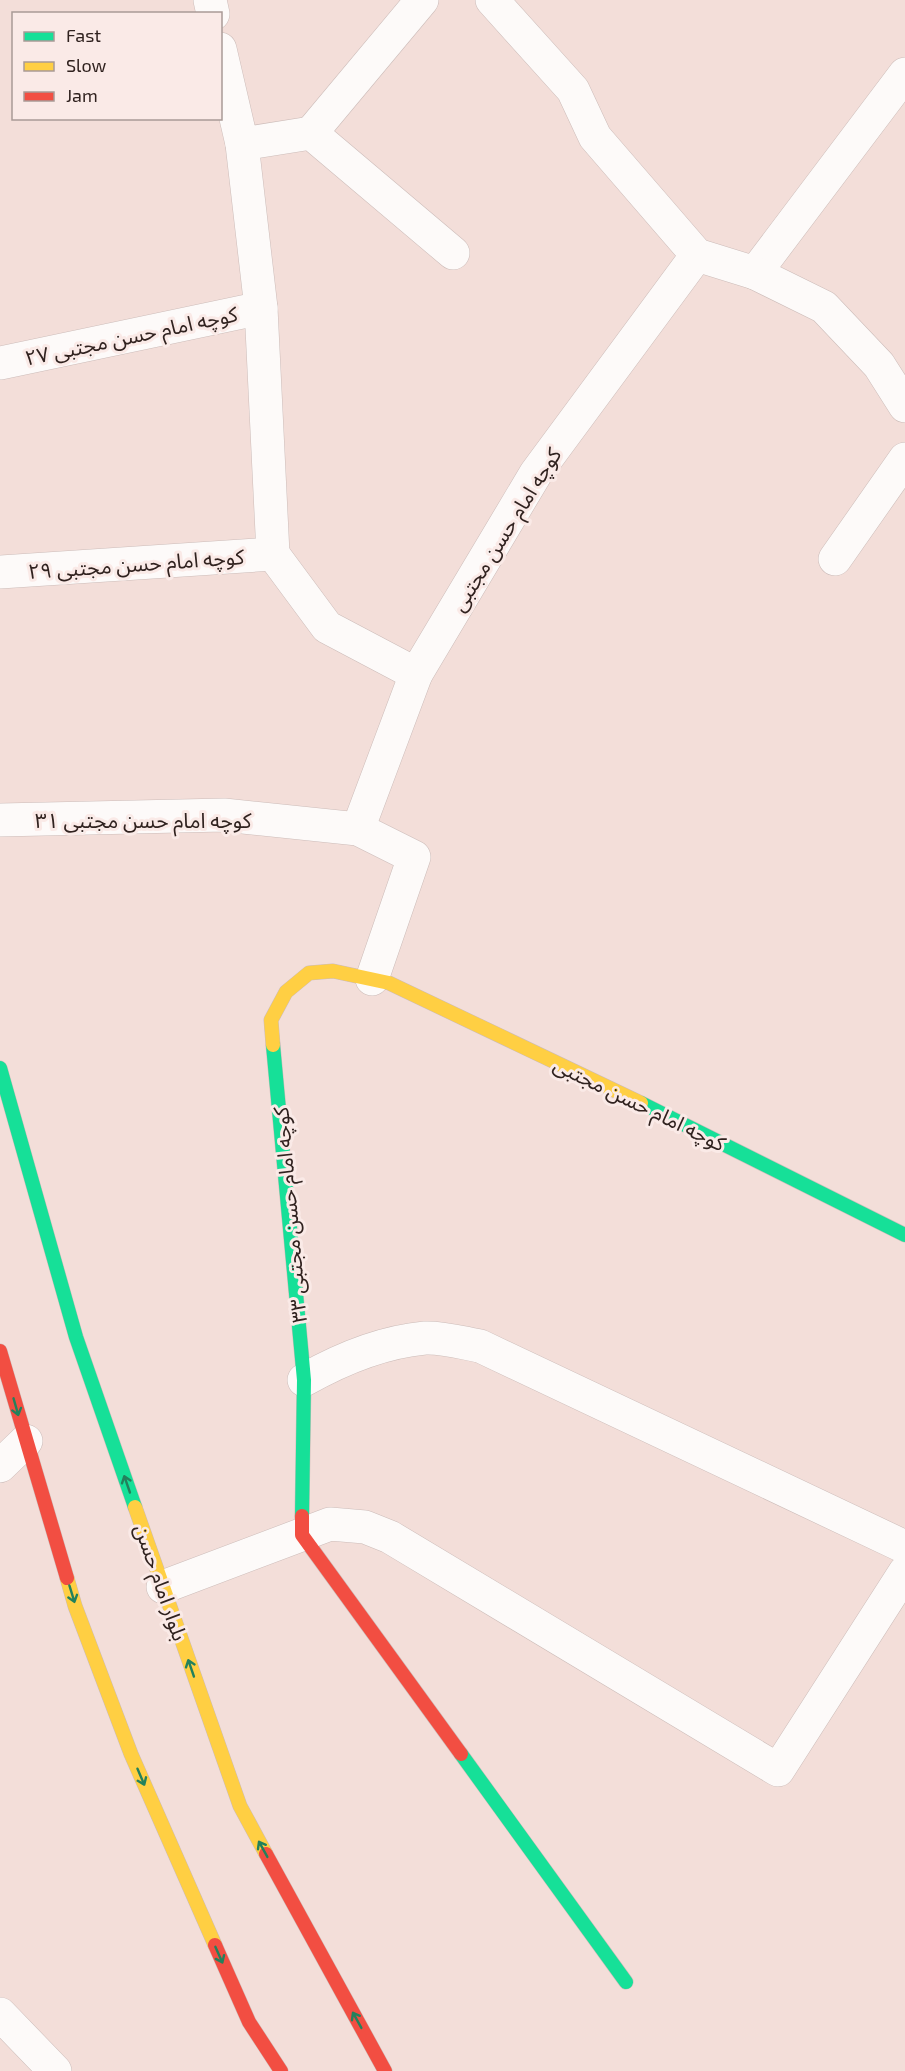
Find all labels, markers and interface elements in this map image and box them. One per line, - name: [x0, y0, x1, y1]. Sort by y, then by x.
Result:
- legend: [12, 12, 222, 120]
- text: Fast: [66, 24, 101, 46]
- text: Slow: [66, 54, 107, 76]
- text: Jam: [66, 84, 98, 106]
- street label: کوچه امام حسن مجتبی ۲۷: [22, 300, 241, 375]
- street label: کوچه امام حسن مجتبی: [445, 442, 570, 618]
- street label: کوچه امام حسن مجتبی ۲۹: [27, 543, 246, 588]
- street label: کوچه امام حسن مجتبی ۳۱: [35, 807, 252, 837]
- street label: کوچه امام حسن مجتبی: [548, 1051, 730, 1160]
- street label: کوچه امام حسن مجتبی ۳۳: [267, 1105, 316, 1324]
- one-way arrow: [11, 1398, 22, 1417]
- one-way arrow: [121, 1475, 132, 1494]
- street label: بلوار امام حسن: [126, 1520, 194, 1645]
- one-way arrow: [67, 1584, 78, 1603]
- one-way arrow: [185, 1659, 196, 1678]
- one-way arrow: [136, 1767, 147, 1785]
- one-way arrow: [257, 1841, 269, 1858]
- one-way arrow: [214, 1946, 226, 1964]
- one-way arrow: [351, 2012, 363, 2029]

